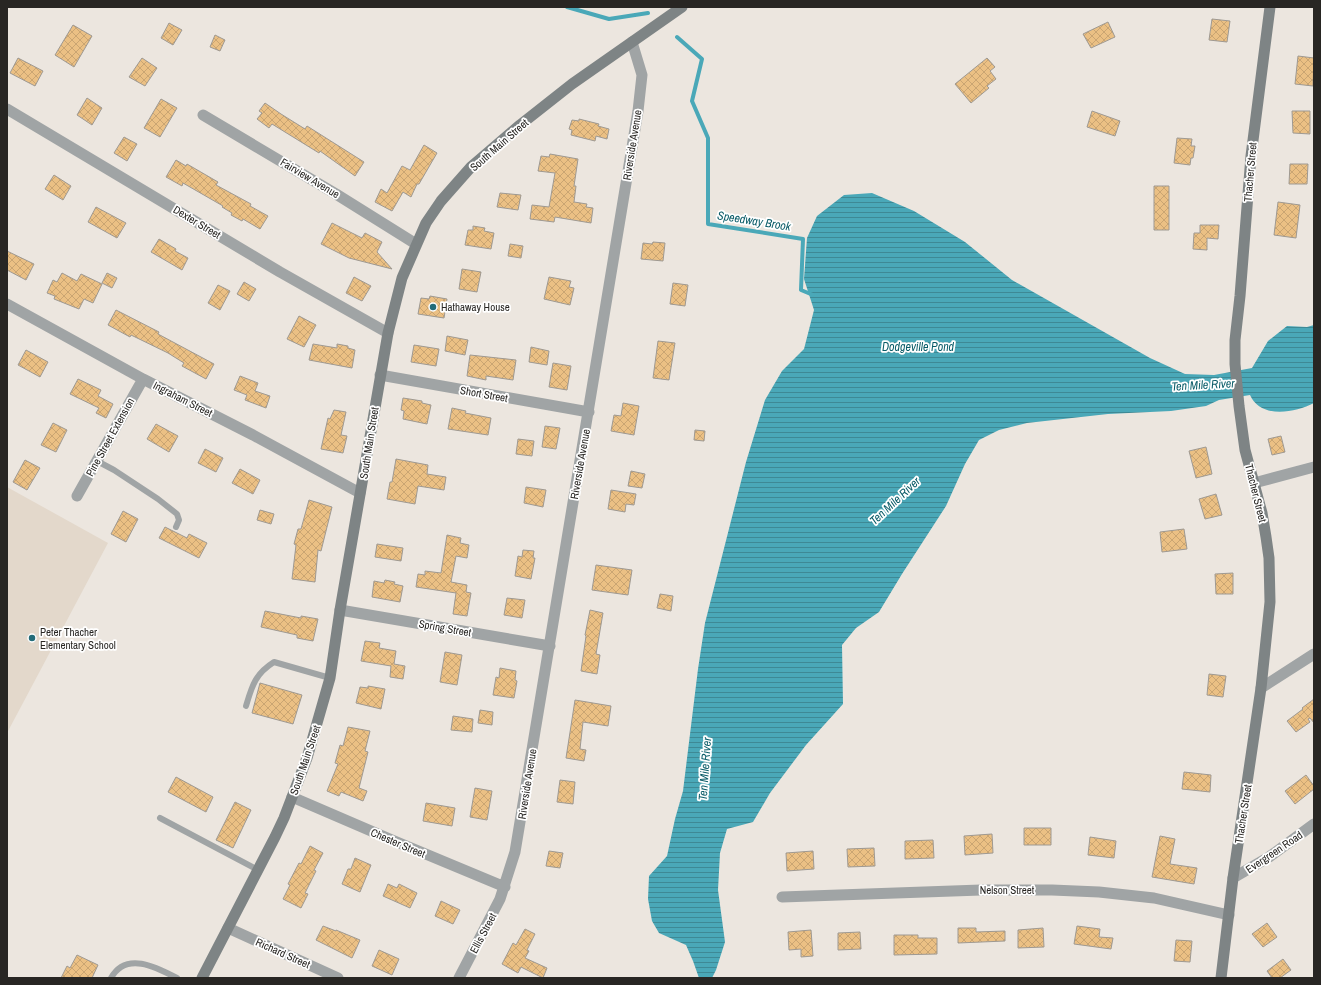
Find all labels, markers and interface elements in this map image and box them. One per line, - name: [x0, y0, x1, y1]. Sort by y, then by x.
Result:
- street label: Riverside Avenue: [620, 109, 644, 181]
- street label: South Main Street: [467, 116, 531, 174]
- street label: Thacher Street: [1240, 141, 1260, 202]
- street label: Fairview Avenue: [278, 155, 342, 201]
- street label: Dexter Street: [171, 202, 224, 242]
- water label: Speedway Brook: [716, 207, 793, 235]
- place label: Hathaway House: [441, 300, 510, 314]
- marker: Hathaway House: [428, 302, 438, 312]
- water label: Dodgeville Pond: [882, 339, 955, 355]
- water label: Ten Mile River: [1171, 375, 1236, 395]
- street label: Ingraham Street: [151, 378, 215, 420]
- street label: Short Street: [459, 383, 509, 405]
- street label: Pine Street Extension: [83, 395, 137, 479]
- street label: South Main Street: [356, 406, 382, 480]
- street label: Riverside Avenue: [567, 428, 593, 500]
- street label: Thacher Street: [1242, 462, 1270, 524]
- water label: Ten Mile River: [866, 473, 924, 528]
- street label: Spring Street: [418, 616, 473, 640]
- place label: Peter Thacher Elementary School: [40, 625, 116, 652]
- marker: Peter Thacher Elementary School: [27, 633, 37, 643]
- street label: South Main Street: [287, 723, 324, 797]
- water label: Ten Mile River: [695, 736, 715, 801]
- street label: Riverside Avenue: [515, 748, 539, 820]
- street label: Thacher Street: [1231, 783, 1255, 845]
- street label: Chester Street: [368, 825, 428, 861]
- street label: Evergreen Road: [1243, 828, 1305, 876]
- street label: Nelson Street: [980, 883, 1035, 897]
- street label: Ellis Street: [467, 910, 500, 956]
- street label: Richard Street: [254, 935, 313, 971]

